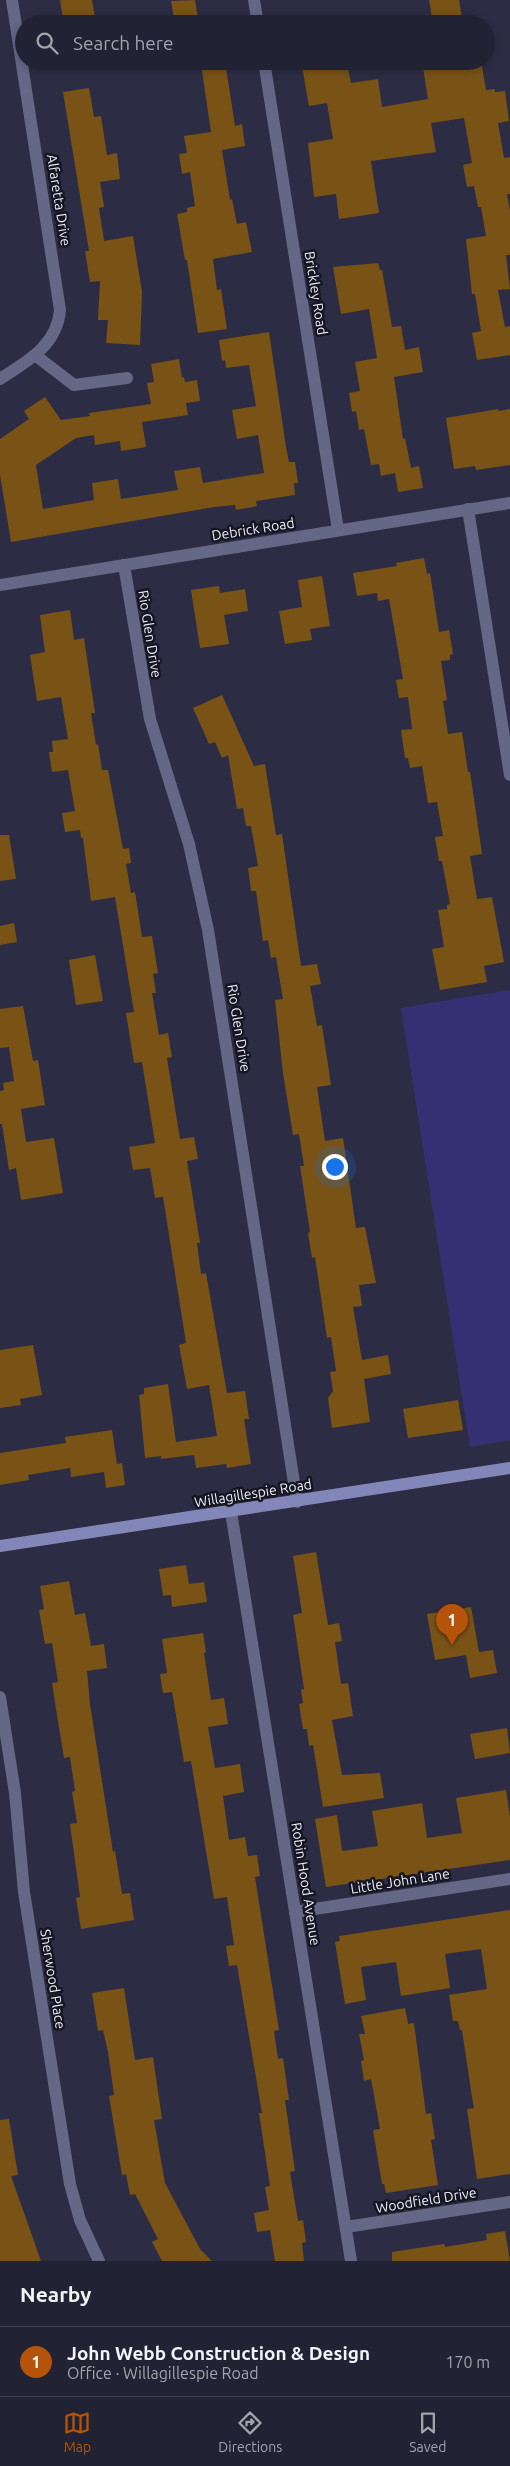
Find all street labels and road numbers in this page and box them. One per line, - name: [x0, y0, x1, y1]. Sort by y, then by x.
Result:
- street label: Alfaretta Drive: [44, 153, 74, 247]
- street label: Brickley Road: [301, 250, 331, 336]
- street label: Debrick Road: [210, 515, 296, 543]
- street label: Rio Glen Drive: [135, 589, 165, 679]
- street label: Rio Glen Drive: [224, 983, 254, 1073]
- street label: Willagillespie Road: [193, 1476, 313, 1510]
- street label: Robin Hood Avenue: [288, 1821, 324, 1947]
- street label: Little John Lane: [349, 1865, 451, 1897]
- street label: Sherwood Place: [37, 1928, 69, 2030]
- street label: Woodfield Drive: [374, 2184, 478, 2216]

